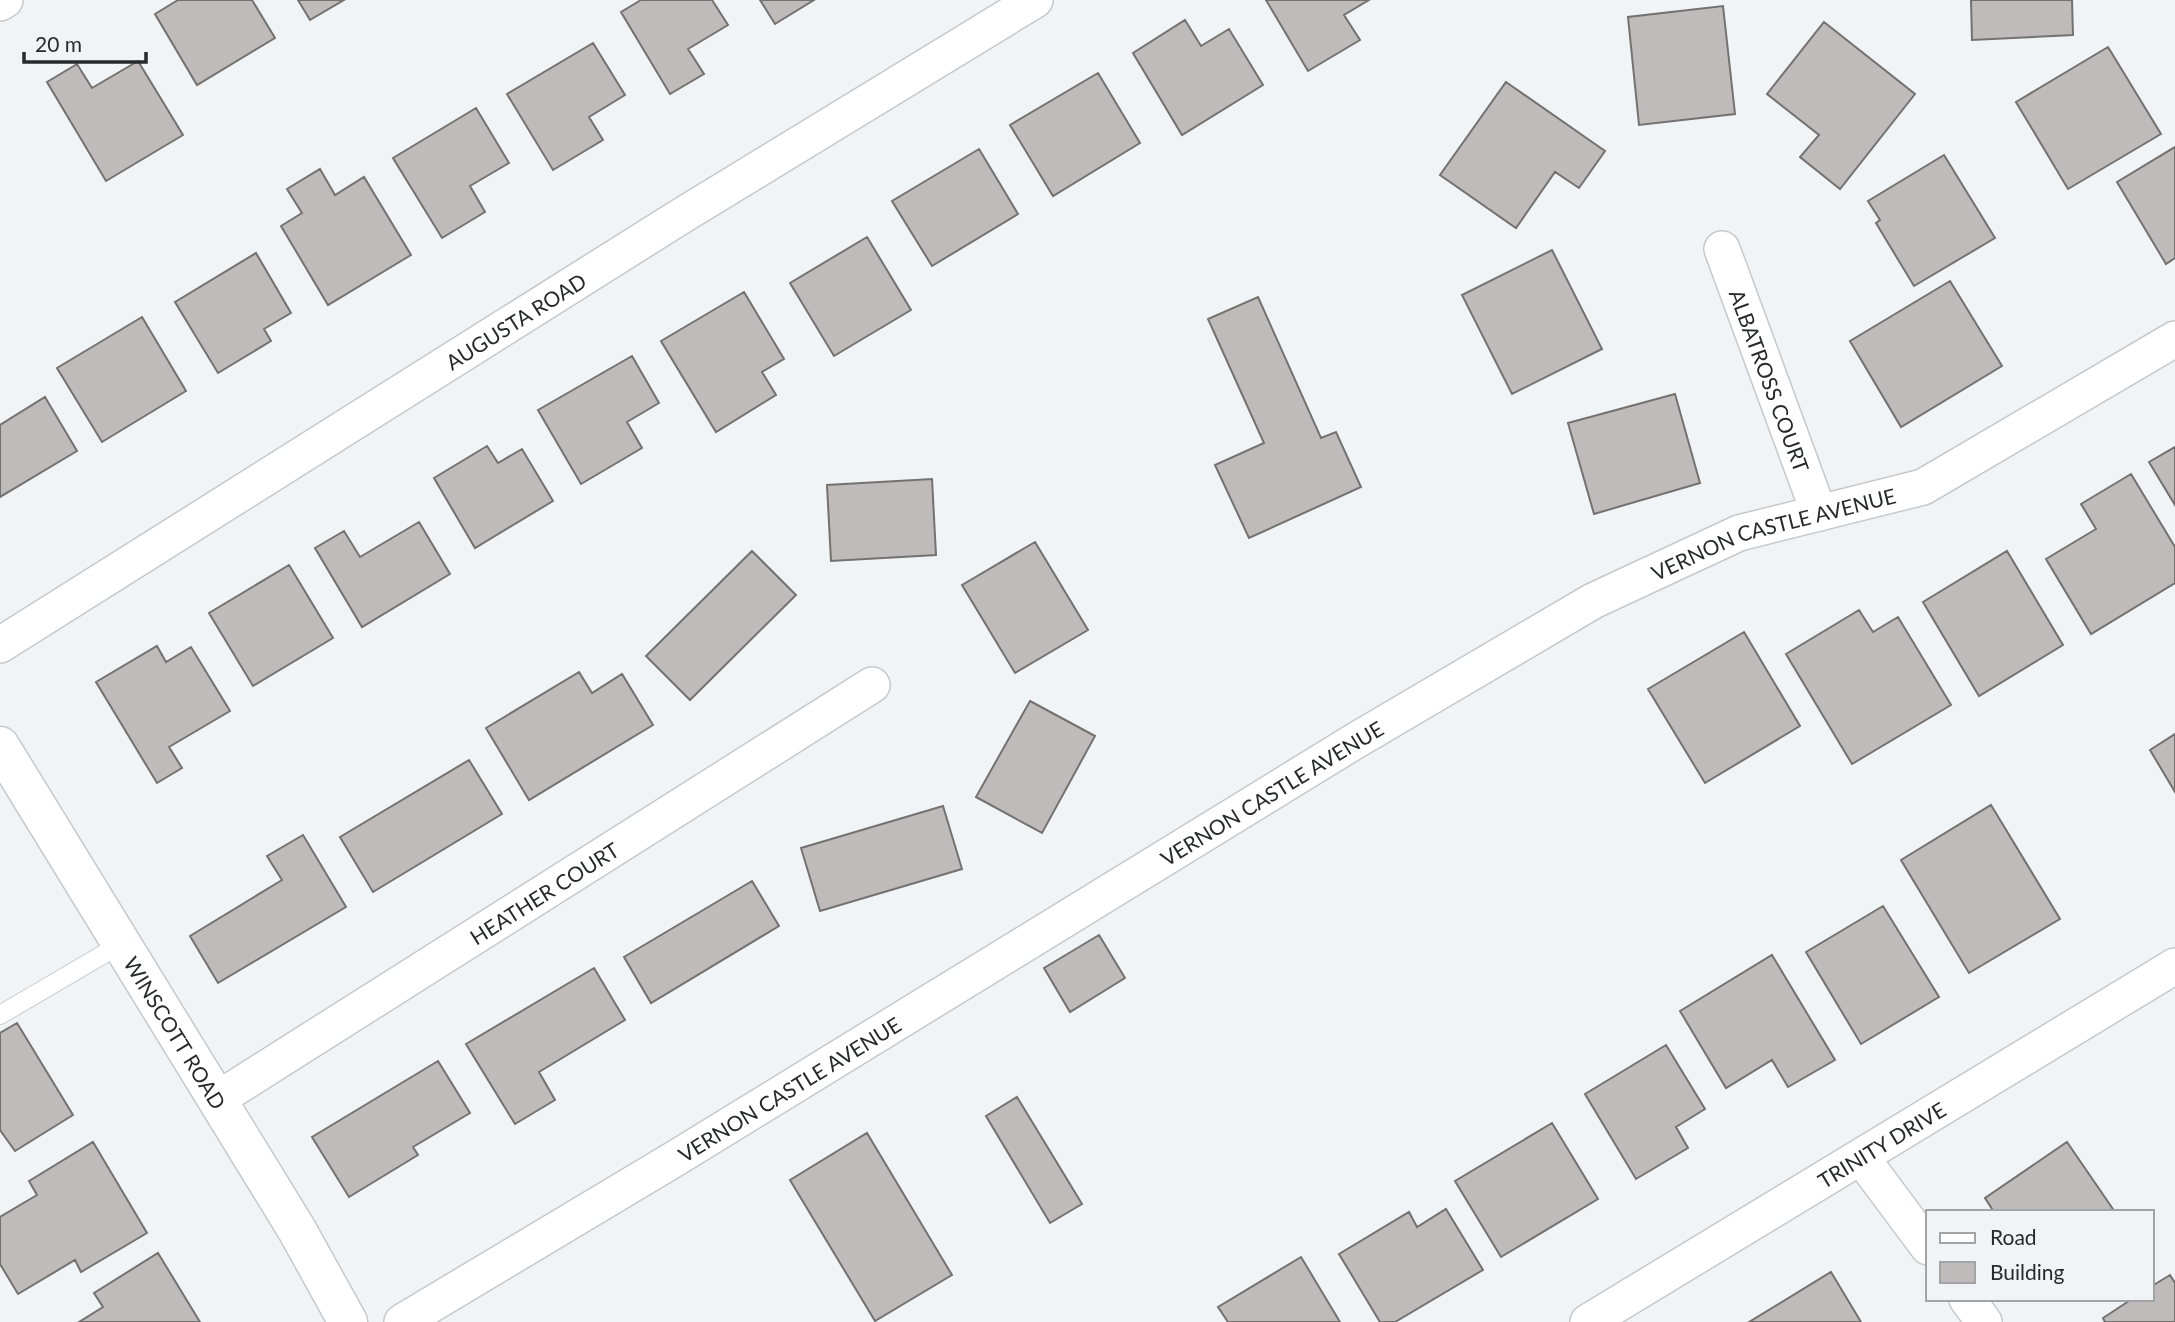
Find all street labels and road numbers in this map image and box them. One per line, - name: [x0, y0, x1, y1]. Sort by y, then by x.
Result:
- street label: AUGUSTA ROAD: [441, 267, 590, 374]
- street label: ALBATROSS COURT: [1725, 286, 1815, 476]
- street label: VERNON CASTLE AVENUE: [1647, 482, 1898, 585]
- street label: VERNON CASTLE AVENUE: [1155, 715, 1387, 870]
- street label: HEATHER COURT: [465, 836, 623, 949]
- street label: WINSCOTT ROAD: [120, 952, 232, 1113]
- street label: VERNON CASTLE AVENUE: [673, 1011, 905, 1166]
- street label: TRINITY DRIVE: [1813, 1096, 1950, 1192]

